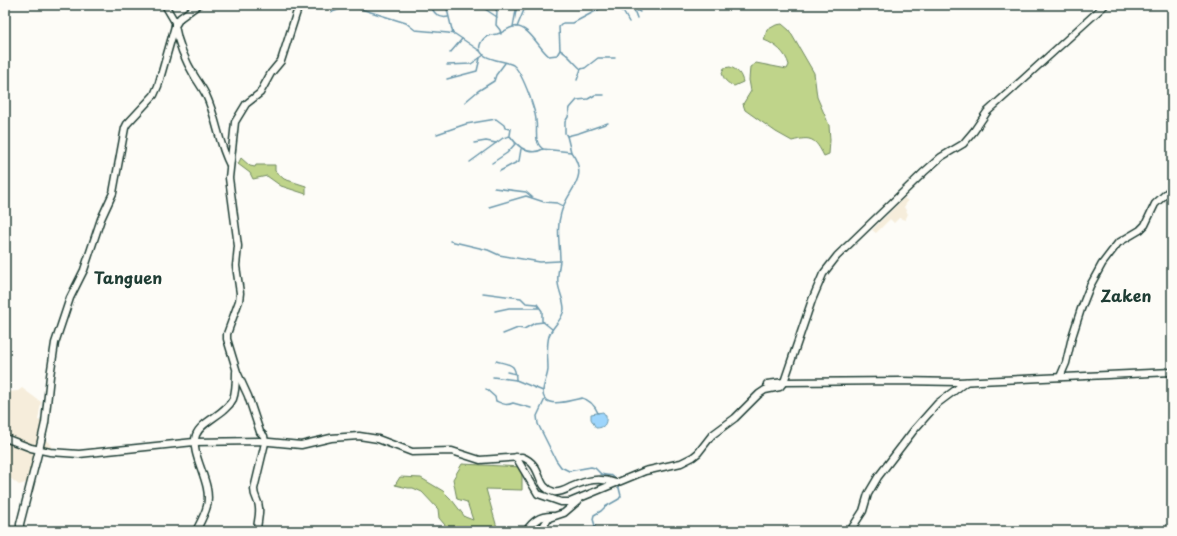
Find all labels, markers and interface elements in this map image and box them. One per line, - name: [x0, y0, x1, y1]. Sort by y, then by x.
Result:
- district label: Tanguen: [94, 265, 162, 289]
- district label: Zaken: [1101, 283, 1152, 307]

